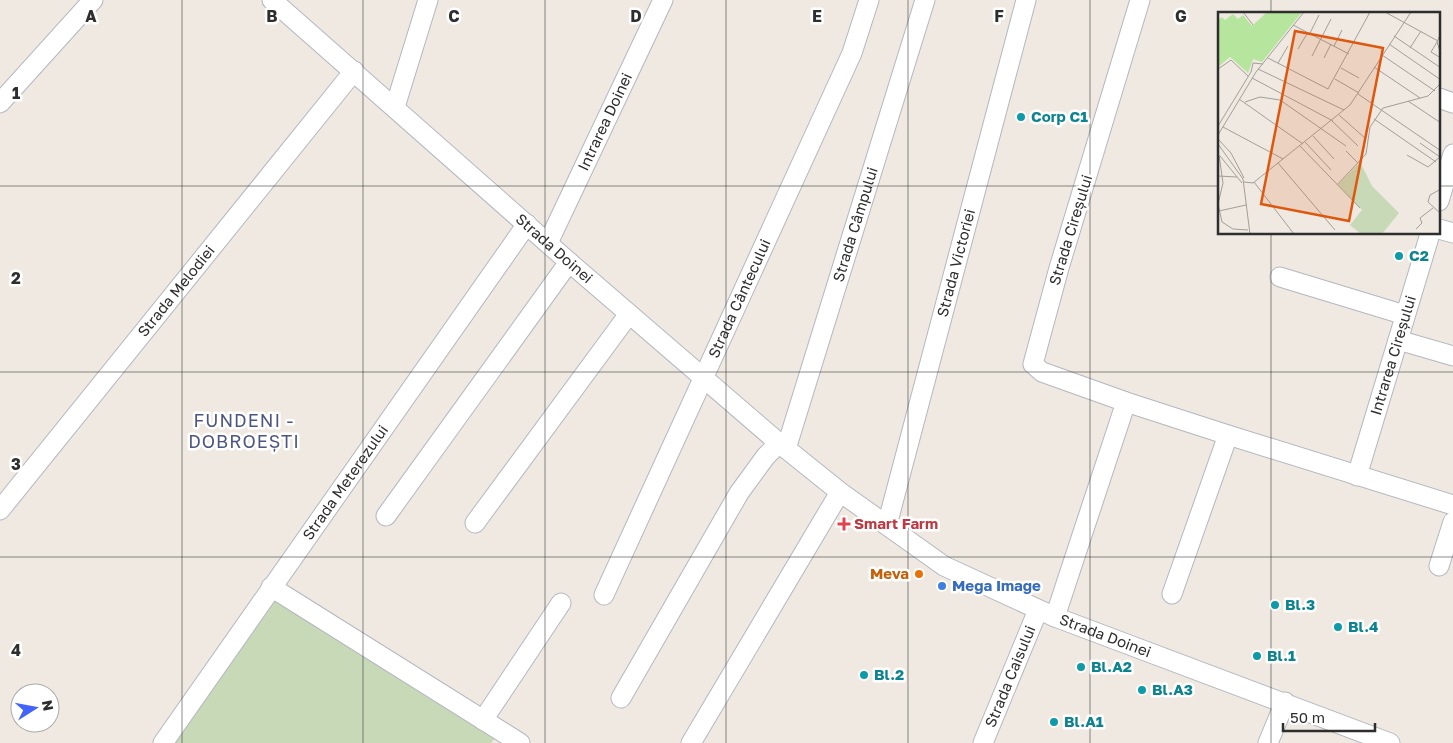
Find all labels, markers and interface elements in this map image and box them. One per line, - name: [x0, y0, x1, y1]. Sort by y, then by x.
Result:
- text: A: [85, 6, 97, 26]
- text: B: [266, 6, 278, 26]
- text: C: [448, 6, 460, 26]
- text: D: [630, 6, 642, 26]
- text: E: [812, 6, 822, 26]
- text: F: [994, 6, 1004, 26]
- text: G: [1175, 6, 1187, 26]
- inset map: [1218, 12, 1440, 235]
- street label: Intrarea Doinei: [574, 70, 635, 173]
- text: 1: [12, 83, 20, 103]
- place label: Corp C1: [1031, 107, 1088, 125]
- marker: Corp C1: [1015, 111, 1027, 123]
- street label: Strada Câmpului: [828, 165, 881, 284]
- street label: Strada Cireșului: [1045, 172, 1095, 287]
- street label: Strada Victoriei: [932, 207, 978, 319]
- street label: Strada Doinei: [512, 209, 597, 286]
- street label: Strada Cântecului: [704, 236, 774, 360]
- street label: Strada Melodiei: [133, 241, 218, 340]
- place label: C2: [1409, 246, 1429, 264]
- marker: C2: [1393, 250, 1405, 262]
- text: 2: [11, 268, 21, 288]
- street label: Intrarea Cireșului: [1366, 293, 1419, 417]
- district label: FUNDENI - DOBROEȘTI: [188, 409, 300, 452]
- street label: Strada Meterezului: [298, 421, 391, 543]
- text: 3: [11, 454, 21, 474]
- place label: Smart Farm: [854, 514, 938, 532]
- marker: Smart Farm: [838, 518, 850, 530]
- place label: Meva: [870, 564, 909, 582]
- marker: Meva: [913, 568, 925, 580]
- place label: Mega Image: [952, 576, 1041, 594]
- marker: Mega Image: [936, 580, 948, 592]
- place label: Bl.3: [1285, 595, 1315, 613]
- marker: Bl.3: [1269, 599, 1281, 611]
- street label: Strada Doinei: [1057, 610, 1154, 660]
- place label: Bl.4: [1348, 617, 1378, 635]
- marker: Bl.4: [1332, 621, 1344, 633]
- street label: Strada Caisului: [981, 622, 1039, 730]
- text: 4: [11, 640, 21, 660]
- place label: Bl.1: [1267, 646, 1296, 664]
- marker: Bl.1: [1251, 650, 1263, 662]
- place label: Bl.A2: [1091, 657, 1132, 675]
- marker: Bl.A2: [1075, 661, 1087, 673]
- place label: Bl.2: [874, 665, 904, 683]
- marker: Bl.2: [858, 669, 870, 681]
- place label: Bl.A3: [1152, 680, 1193, 698]
- north arrow: [10, 683, 60, 733]
- marker: Bl.A3: [1136, 684, 1148, 696]
- text: N: [39, 699, 58, 712]
- scale bar: [1283, 700, 1376, 732]
- text: 50 m: [1290, 708, 1325, 726]
- place label: Bl.A1: [1064, 712, 1104, 730]
- marker: Bl.A1: [1048, 716, 1060, 728]

